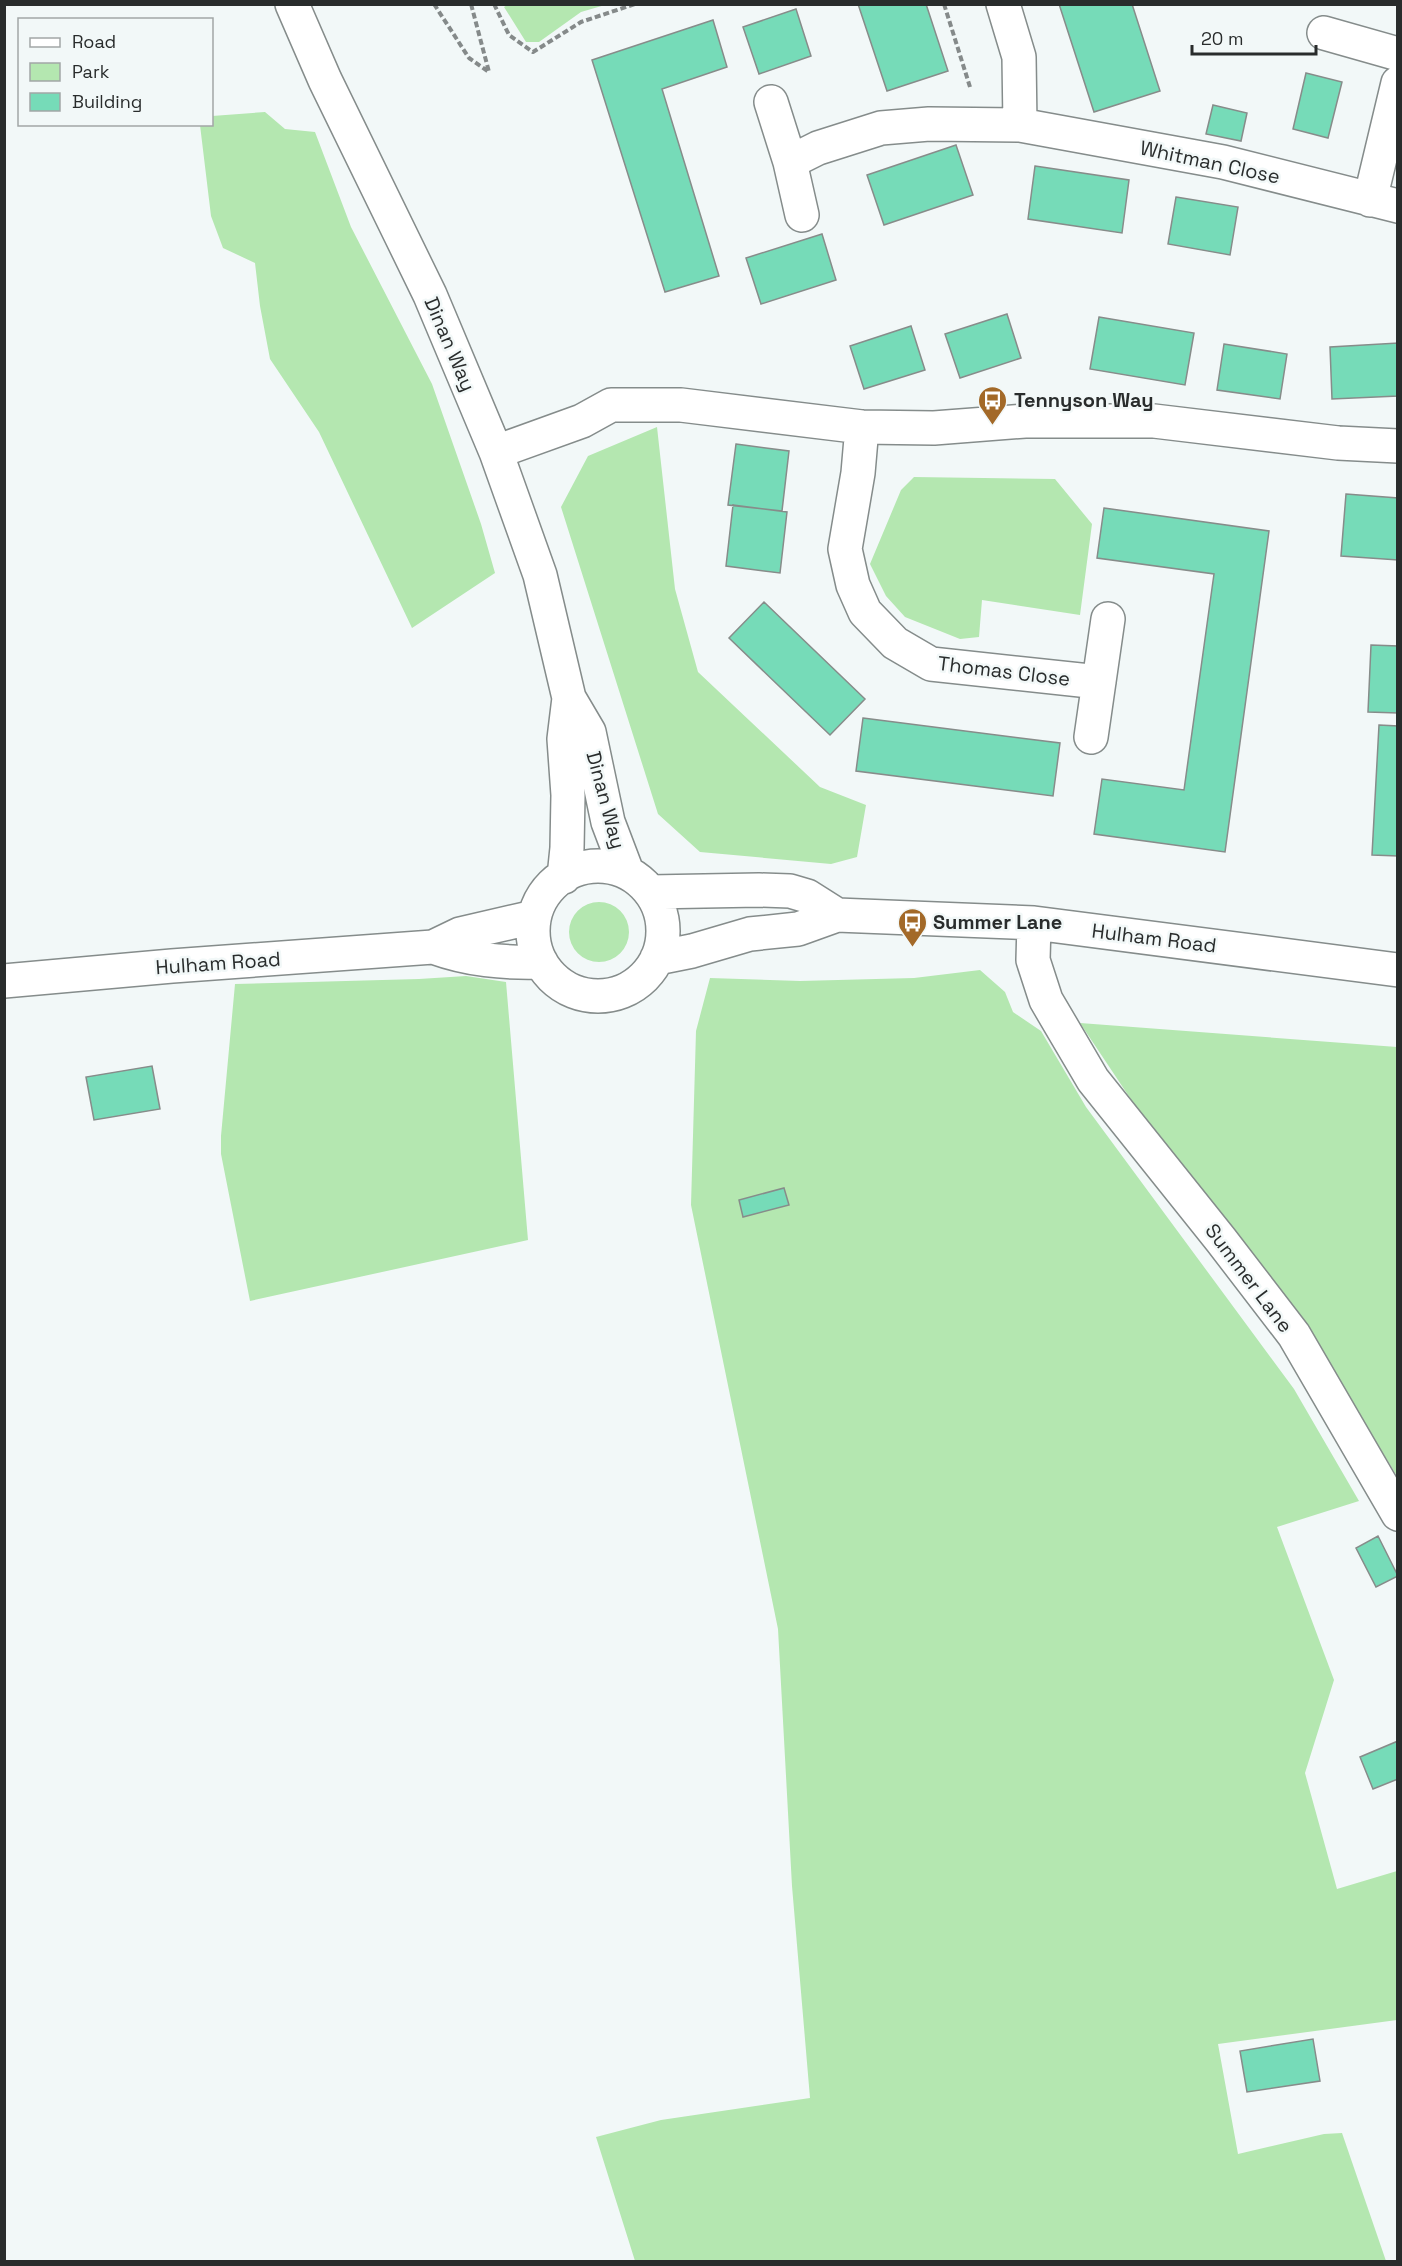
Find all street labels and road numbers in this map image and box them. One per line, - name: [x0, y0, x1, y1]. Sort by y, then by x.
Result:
- street label: Whitman Close: [1138, 134, 1282, 190]
- street label: Dinan Way: [419, 293, 481, 395]
- street label: Thomas Close: [936, 650, 1072, 692]
- street label: Dinan Way: [581, 748, 631, 852]
- street label: Hulham Road: [1090, 917, 1218, 959]
- street label: Hulham Road: [155, 946, 281, 980]
- street label: Summer Lane: [1200, 1218, 1298, 1338]

